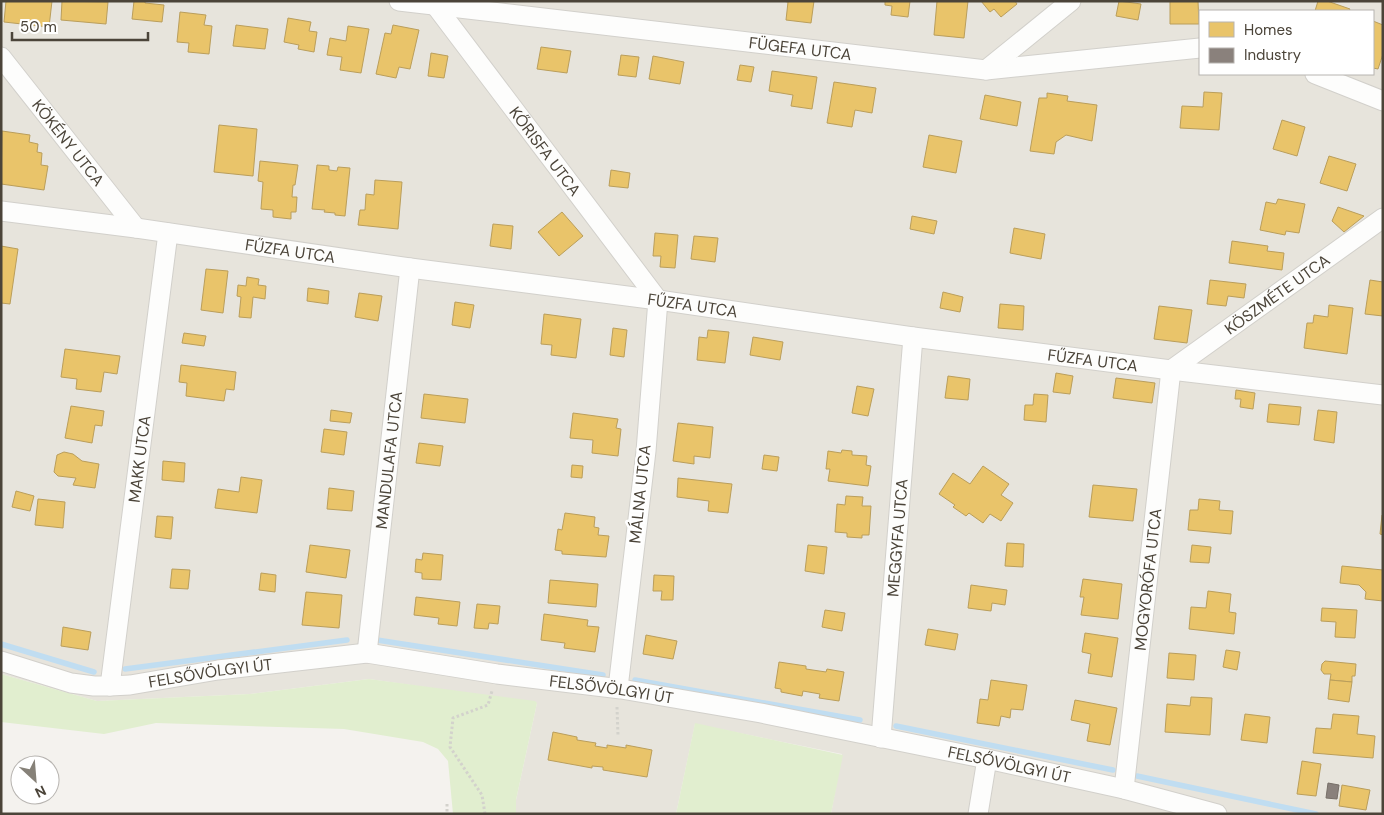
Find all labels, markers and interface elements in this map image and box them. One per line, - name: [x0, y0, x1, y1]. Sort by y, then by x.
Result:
- scale bar: [12, 10, 149, 42]
- legend: [1199, 10, 1374, 75]
- text: 50 m: [20, 17, 57, 37]
- text: Homes: [1244, 20, 1293, 40]
- street label: FÜGEFA UTCA: [748, 32, 853, 65]
- text: Industry: [1244, 45, 1302, 65]
- street label: KÖKÉNY UTCA: [28, 95, 109, 190]
- street label: KŐRISFA UTCA: [505, 102, 586, 200]
- street label: FŰZFA UTCA: [244, 234, 337, 268]
- street label: KÖSZMÉTE UTCA: [1220, 249, 1334, 339]
- street label: FŰZFA UTCA: [646, 288, 739, 322]
- street label: FŰZFA UTCA: [1046, 344, 1140, 376]
- street label: MANDULAFA UTCA: [370, 390, 407, 530]
- street label: MAKK UTCA: [123, 414, 155, 504]
- street label: MÁLNA UTCA: [624, 443, 656, 544]
- street label: MEGGYFA UTCA: [882, 477, 912, 598]
- street label: MOGYORÓFA UTCA: [1129, 507, 1166, 652]
- street label: FELSŐVÖLGYI ÚT: [147, 653, 274, 692]
- street label: FELSŐVÖLGYI ÚT: [548, 670, 675, 708]
- street label: FELSŐVÖLGYI ÚT: [946, 741, 1073, 788]
- north arrow: [10, 755, 60, 805]
- text: N: [32, 781, 49, 802]

